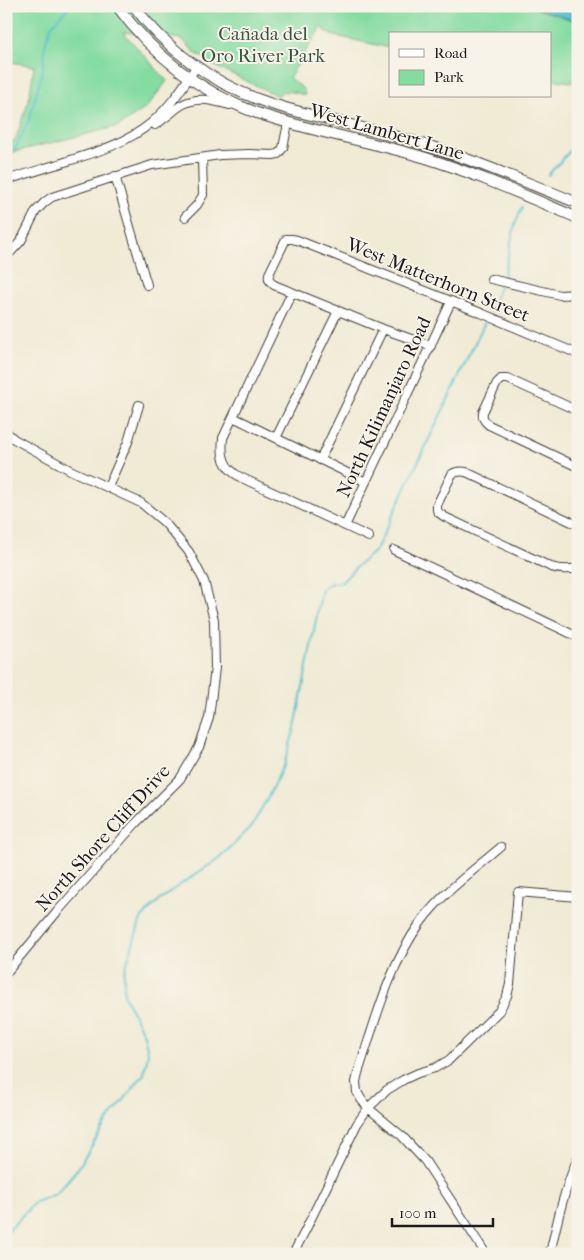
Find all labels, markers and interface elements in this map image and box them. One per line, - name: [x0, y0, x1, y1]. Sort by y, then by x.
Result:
- park label: Cañada del Oro River Park: [201, 23, 325, 67]
- legend: [389, 32, 552, 98]
- text: Road: [434, 44, 468, 62]
- text: Park: [434, 68, 464, 86]
- street label: West Lambert Lane: [306, 99, 467, 165]
- street label: West Matterhorn Street: [342, 233, 533, 327]
- street label: North Kilimanjaro Road: [332, 313, 436, 501]
- street label: North Shore Cliff Drive: [31, 760, 175, 916]
- scale bar: [392, 1195, 493, 1227]
- text: 100 m: [399, 1204, 437, 1222]

